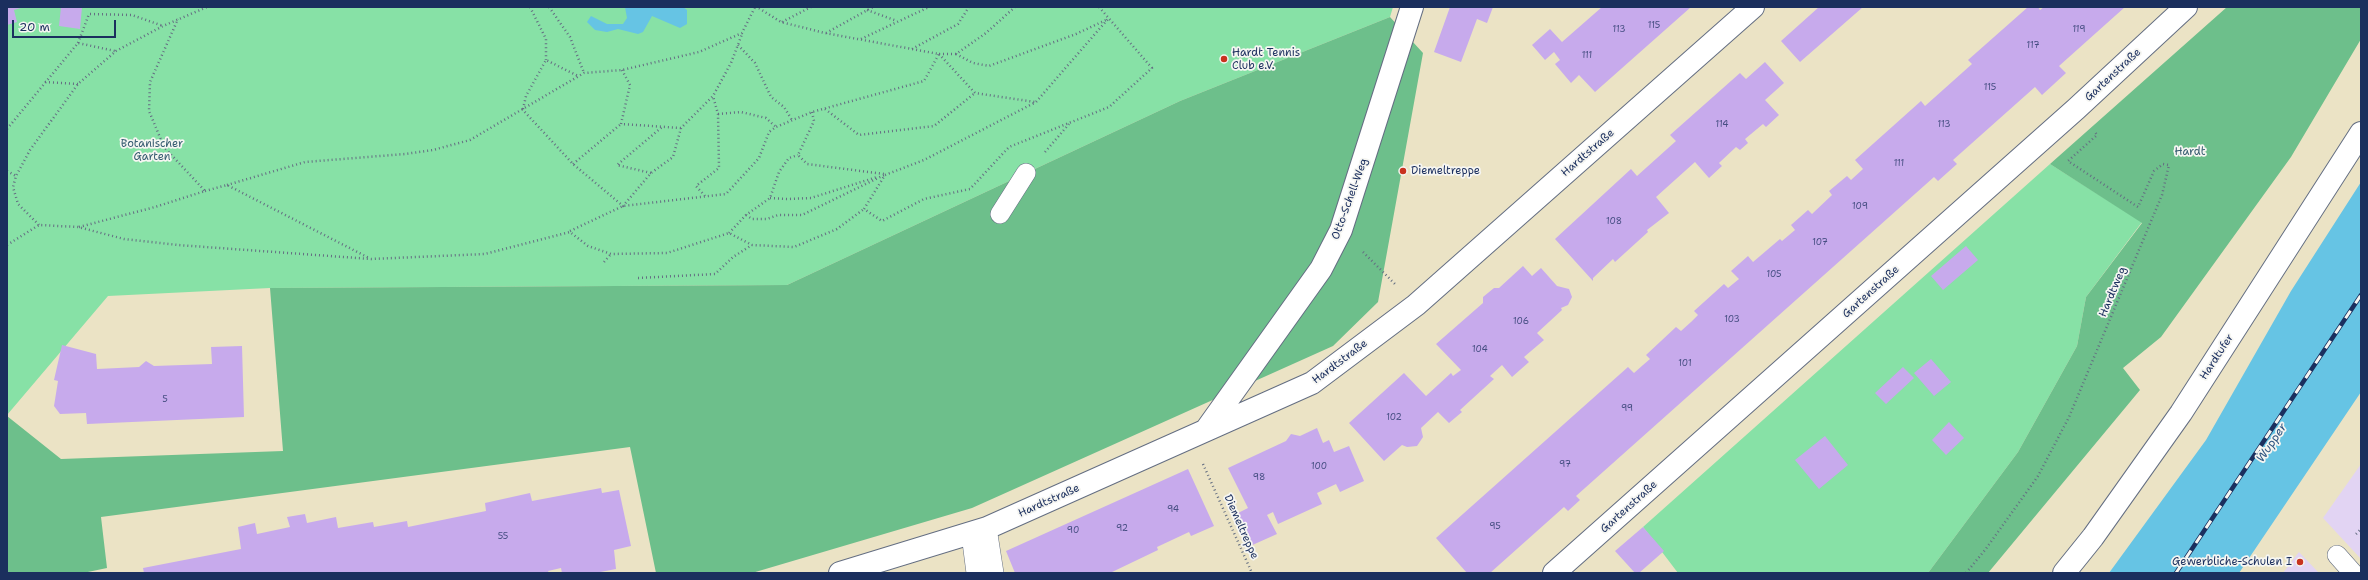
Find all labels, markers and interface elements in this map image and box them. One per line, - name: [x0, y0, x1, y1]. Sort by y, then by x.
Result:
- scale bar: [14, 12, 118, 38]
- text: 20 m: [19, 19, 50, 35]
- house number: 115: [1648, 21, 1660, 31]
- house number: 113: [1612, 25, 1626, 35]
- house number: 119: [2072, 25, 2086, 35]
- house number: 117: [2026, 41, 2040, 51]
- place label: Hardt Tennis Club e.V.: [1232, 46, 1300, 72]
- street label: Gartenstraße: [2082, 46, 2144, 104]
- house number: 111: [1582, 51, 1592, 61]
- marker: Hardt Tennis Club e.V.: [1219, 54, 1229, 64]
- house number: 115: [1984, 83, 1996, 93]
- house number: 114: [1715, 120, 1729, 130]
- house number: 113: [1937, 120, 1951, 130]
- street label: Hardtstraße: [1559, 126, 1617, 180]
- park label: Botanischer Garten: [121, 137, 183, 163]
- park label: Hardt: [2174, 145, 2206, 159]
- street label: Otto-Schell-Weg: [1329, 157, 1371, 241]
- house number: 111: [1894, 159, 1904, 169]
- place label: Diemeltreppe: [1411, 164, 1480, 178]
- marker: Diemeltreppe: [1398, 166, 1408, 176]
- house number: 109: [1852, 202, 1868, 212]
- house number: 108: [1606, 217, 1622, 227]
- house number: 107: [1812, 238, 1828, 248]
- street label: Gartenstraße: [1840, 263, 1902, 321]
- street label: Hardtweg: [2097, 265, 2129, 319]
- house number: 105: [1766, 270, 1782, 280]
- house number: 103: [1724, 315, 1740, 325]
- house number: 106: [1513, 317, 1529, 327]
- street label: Hardtufer: [2197, 332, 2237, 382]
- street label: Hardtstraße: [1310, 337, 1370, 387]
- house number: 104: [1472, 345, 1488, 355]
- house number: 101: [1678, 359, 1692, 369]
- house number: 5: [162, 395, 168, 405]
- house number: 99: [1621, 404, 1633, 414]
- house number: 102: [1386, 413, 1402, 423]
- water label: Wupper: [2254, 421, 2290, 465]
- house number: 97: [1559, 460, 1571, 470]
- house number: 100: [1311, 462, 1327, 472]
- house number: 98: [1253, 473, 1265, 483]
- street label: Gartenstraße: [1598, 478, 1660, 536]
- street label: Hardtstraße: [1016, 482, 1082, 520]
- street label: Diemeltreppe: [1221, 493, 1261, 561]
- house number: 94: [1167, 505, 1179, 515]
- house number: 95: [1489, 522, 1501, 532]
- house number: 92: [1116, 524, 1128, 534]
- house number: 90: [1067, 526, 1079, 536]
- house number: 55: [498, 532, 508, 542]
- place label: Gewerbliche-Schulen I: [2172, 555, 2292, 569]
- marker: Gewerbliche-Schulen I: [2295, 557, 2305, 567]

